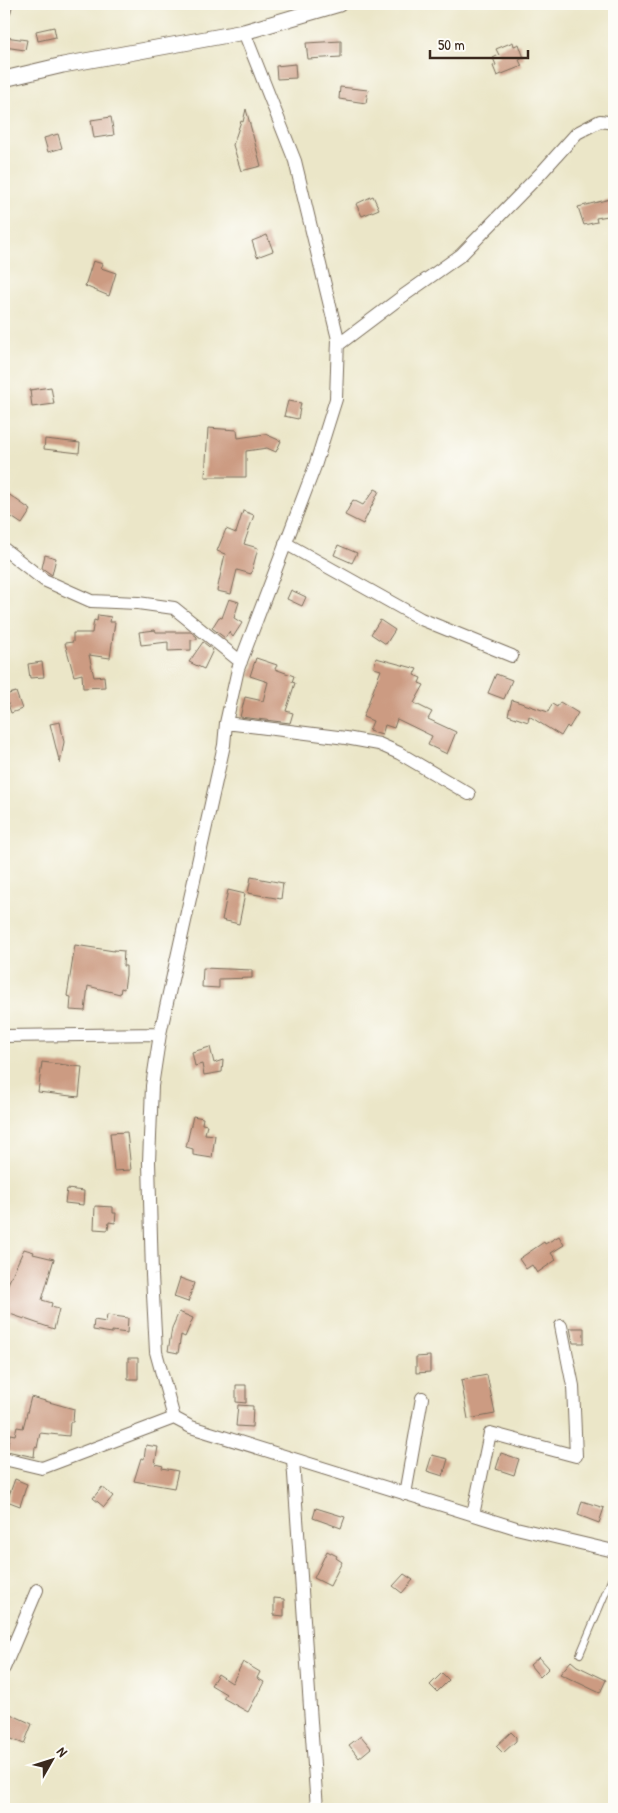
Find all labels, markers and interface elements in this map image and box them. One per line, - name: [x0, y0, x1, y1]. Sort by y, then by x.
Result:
- scale bar: [430, 28, 528, 60]
- text: 50 m: [438, 34, 465, 55]
- north arrow: [28, 1736, 78, 1786]
- text: N: [53, 1743, 73, 1761]

